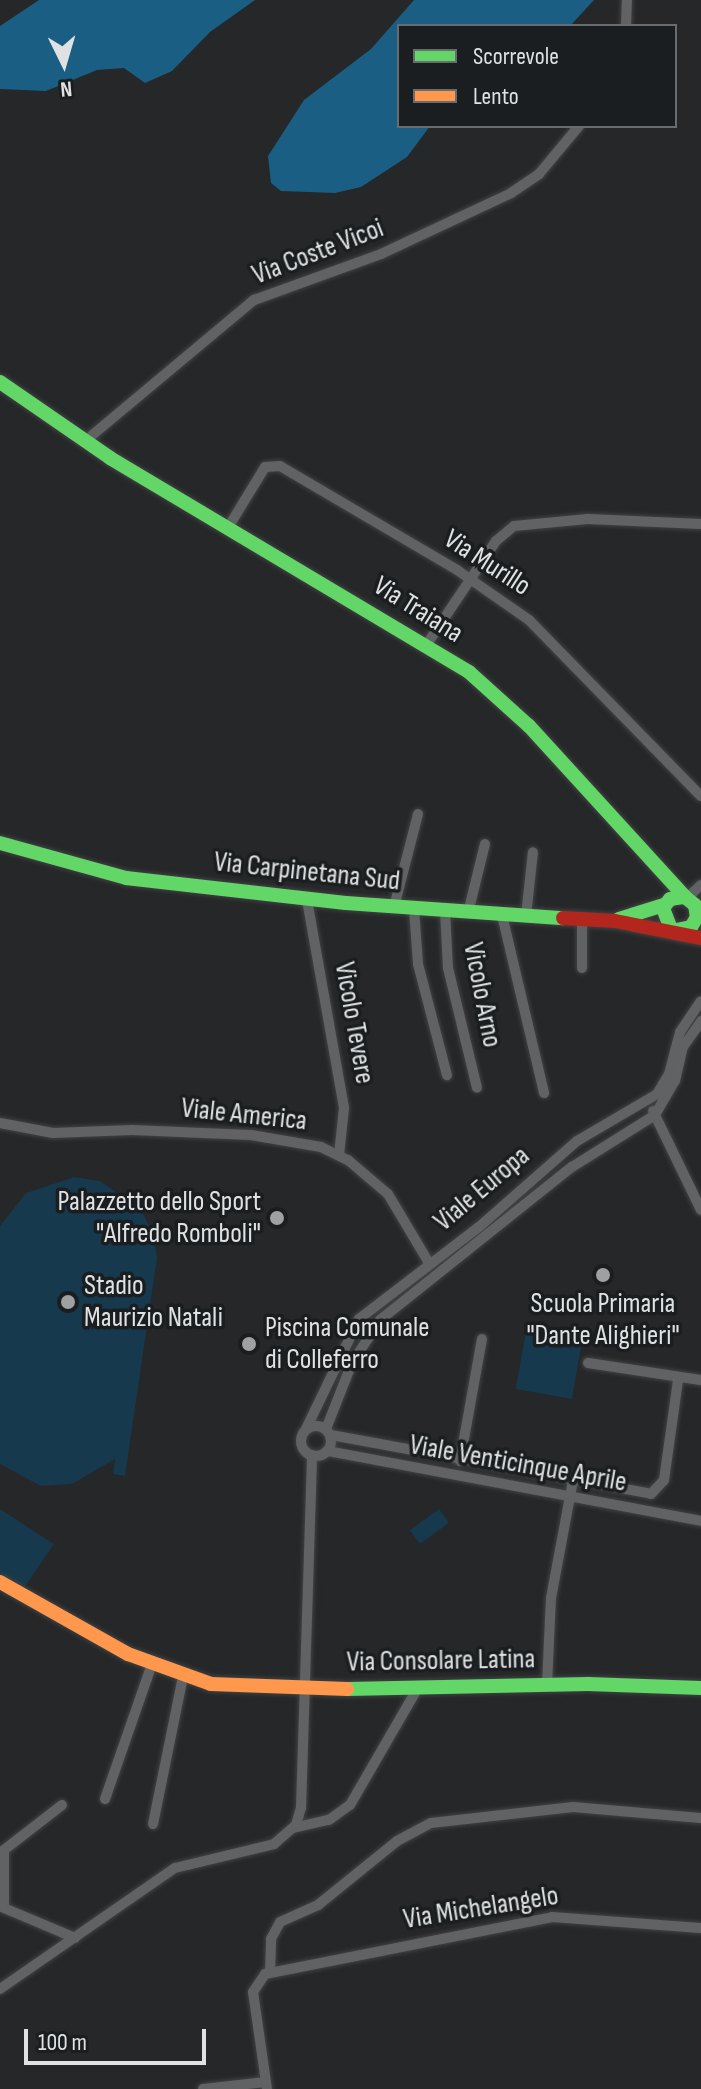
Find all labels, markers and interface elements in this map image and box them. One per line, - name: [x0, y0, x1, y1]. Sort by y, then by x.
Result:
- north arrow: [24, 24, 104, 104]
- legend: [397, 24, 677, 128]
- text: Scorrevole: [473, 42, 559, 71]
- text: N: [59, 74, 73, 102]
- text: Lento: [473, 82, 519, 111]
- street label: Via Coste Vicoi: [248, 212, 388, 292]
- street label: Via Murillo: [437, 523, 537, 603]
- street label: Via Traiana: [367, 569, 469, 651]
- street label: Via Carpinetana Sud: [212, 846, 402, 898]
- street label: Vicolo Arno: [455, 940, 509, 1050]
- street label: Vicolo Tevere: [327, 959, 381, 1087]
- street label: Viale America: [180, 1092, 308, 1138]
- street label: Viale Europa: [427, 1139, 537, 1239]
- place label: Palazzetto dello Sport "Alfredo Romboli": [57, 1185, 261, 1251]
- marker: Palazzetto dello Sport "Alfredo Romboli": [268, 1209, 286, 1227]
- marker: Scuola Primaria "Dante Alighieri": [594, 1266, 612, 1284]
- place label: Stadio Maurizio Natali: [84, 1269, 223, 1335]
- place label: Scuola Primaria "Dante Alighieri": [526, 1287, 680, 1353]
- marker: Stadio Maurizio Natali: [59, 1293, 77, 1311]
- place label: Piscina Comunale di Colleferro: [265, 1311, 430, 1377]
- marker: Piscina Comunale di Colleferro: [240, 1335, 258, 1353]
- street label: Viale Venticinque Aprile: [407, 1428, 629, 1500]
- street label: Via Consolare Latina: [346, 1643, 536, 1679]
- street label: Via Michelangelo: [401, 1879, 561, 1937]
- scale bar: [28, 2013, 210, 2063]
- text: 100 m: [38, 2028, 87, 2057]

